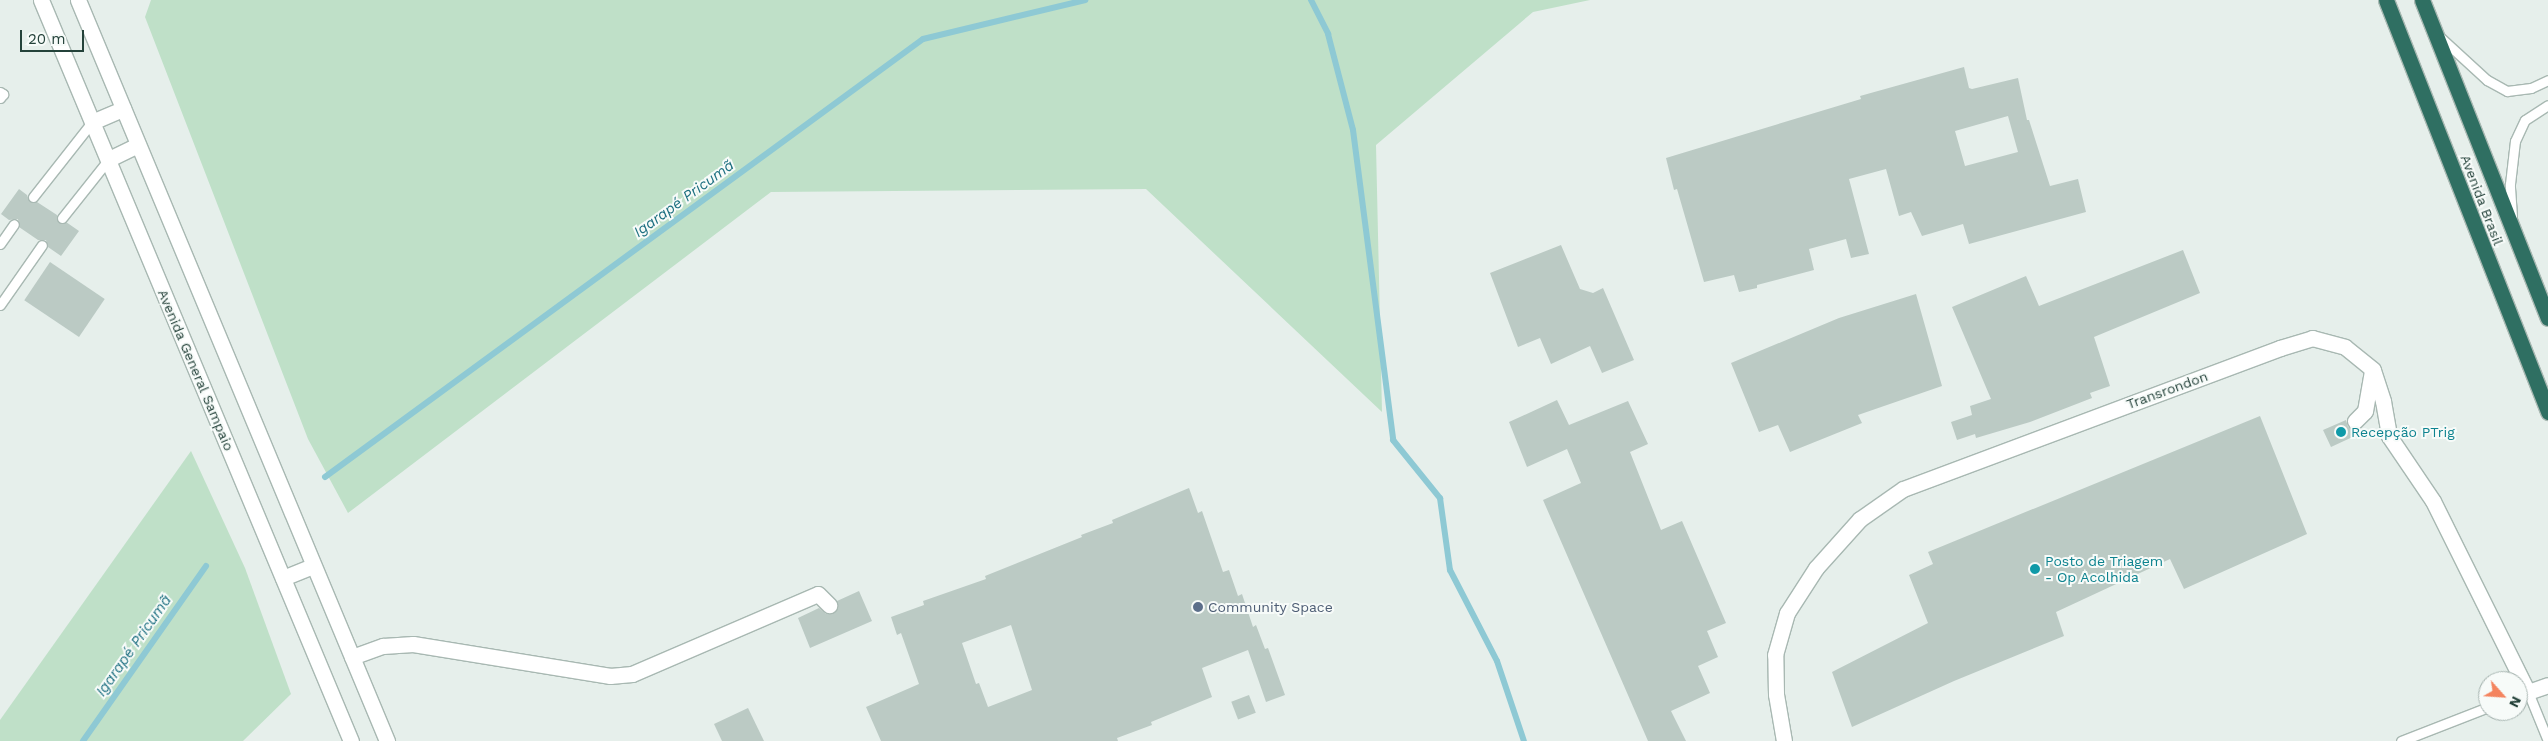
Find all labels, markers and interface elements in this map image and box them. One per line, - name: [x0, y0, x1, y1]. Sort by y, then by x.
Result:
- scale bar: [22, 20, 86, 52]
- text: 20 m: [28, 30, 66, 48]
- street label: Avenida Brasil: [2457, 152, 2507, 248]
- water label: Igarapé Pricumã: [630, 157, 738, 241]
- street label: Avenida General Sampaio: [154, 286, 238, 454]
- street label: Transrondon: [2124, 368, 2210, 412]
- place label: Recepção PTrig: [2351, 424, 2455, 440]
- marker: Recepção PTrig: [2335, 426, 2347, 438]
- place label: Posto de Triagem - Op Acolhida: [2045, 553, 2164, 586]
- marker: Posto de Triagem - Op Acolhida: [2029, 563, 2041, 575]
- water label: Igarapé Pricumã: [92, 592, 176, 700]
- place label: Community Space: [1208, 599, 1333, 615]
- marker: Community Space: [1192, 601, 1204, 613]
- north arrow: [2478, 671, 2528, 721]
- text: N: [2506, 694, 2525, 710]

